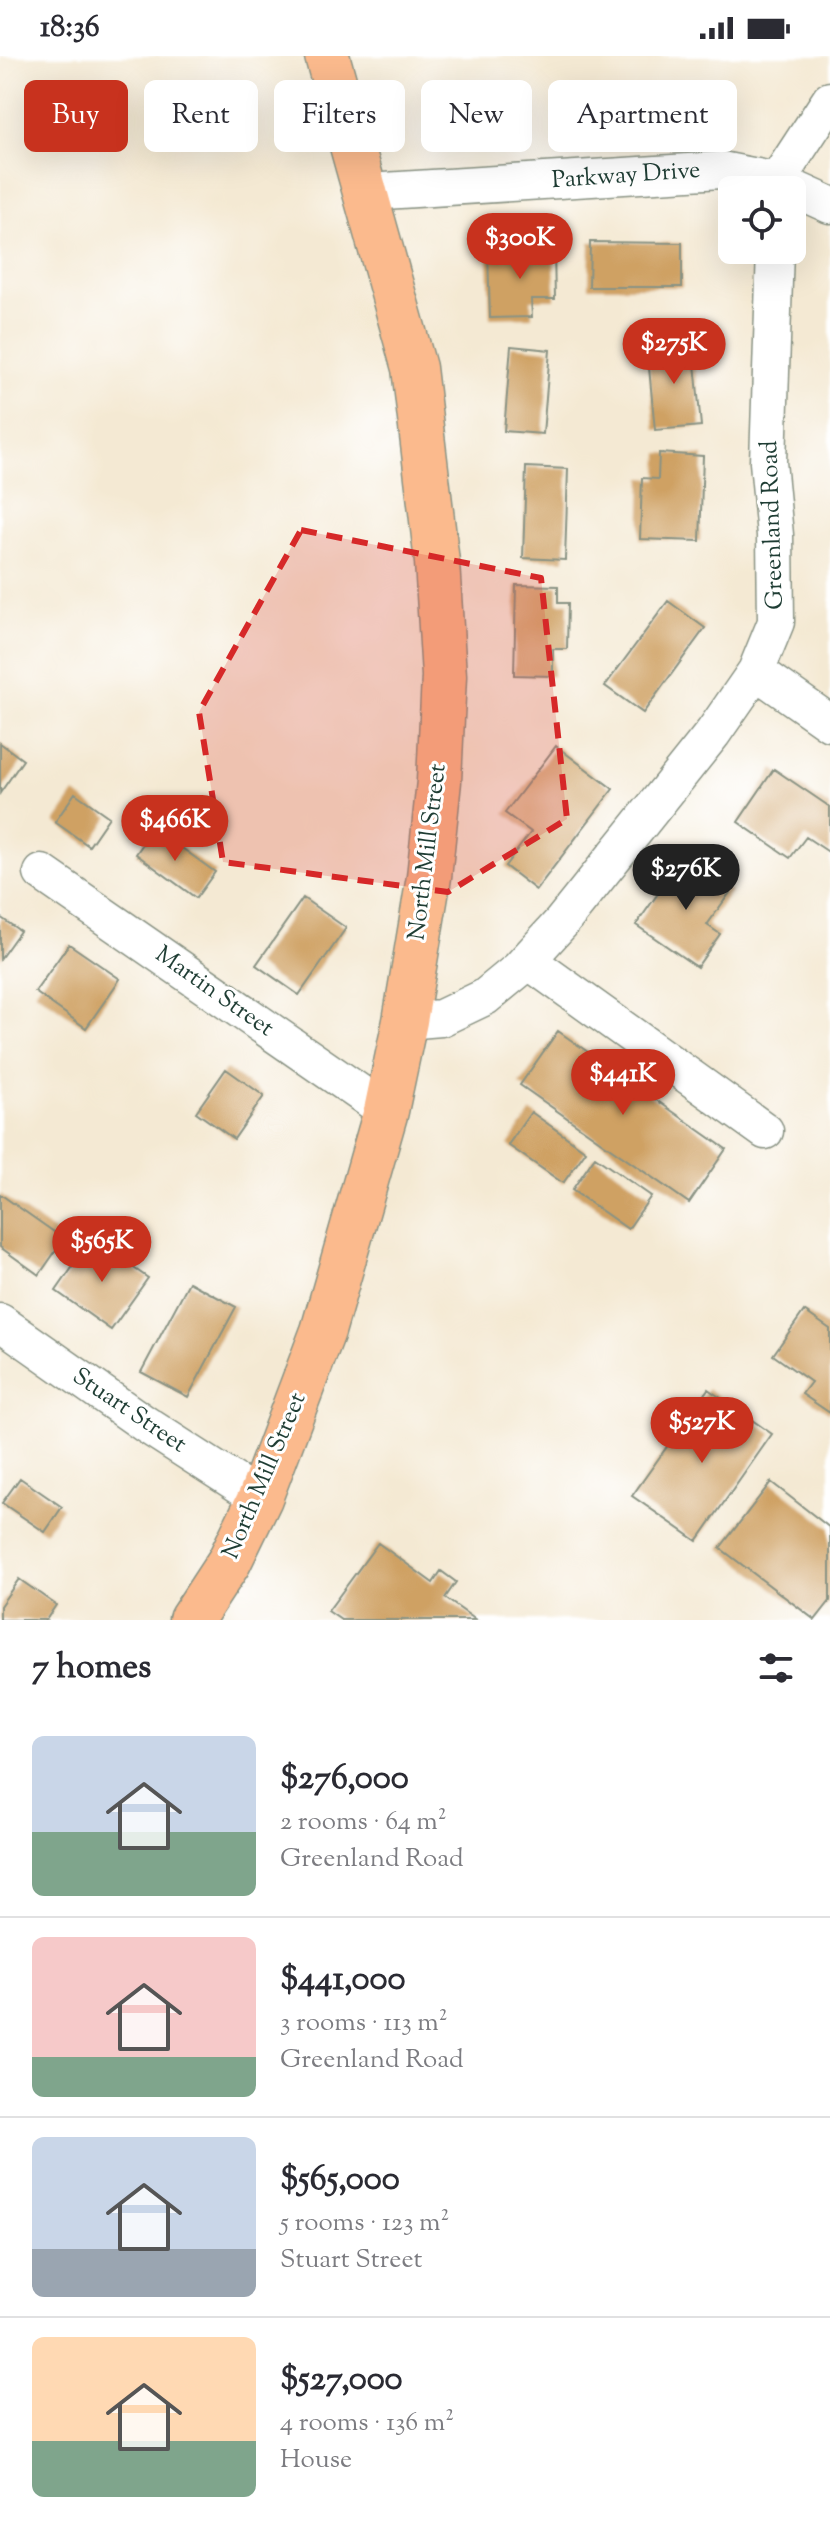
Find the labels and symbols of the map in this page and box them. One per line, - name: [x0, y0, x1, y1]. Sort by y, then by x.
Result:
- street label: Parkway Drive: [551, 154, 701, 198]
- pin: $300K: [464, 213, 576, 281]
- pin: $275K: [618, 318, 730, 386]
- street label: Greenland Road: [753, 439, 793, 610]
- street label: North Mill Street: [400, 762, 456, 942]
- pin: $466K: [119, 795, 231, 863]
- pin: $276K: [630, 844, 742, 912]
- street label: Martin Street: [148, 938, 280, 1046]
- pin: $441K: [567, 1049, 679, 1117]
- pin: $565K: [46, 1216, 158, 1284]
- street label: Stuart Street: [65, 1360, 193, 1462]
- street label: North Mill Street: [215, 1388, 315, 1564]
- pin: $527K: [646, 1397, 758, 1465]

